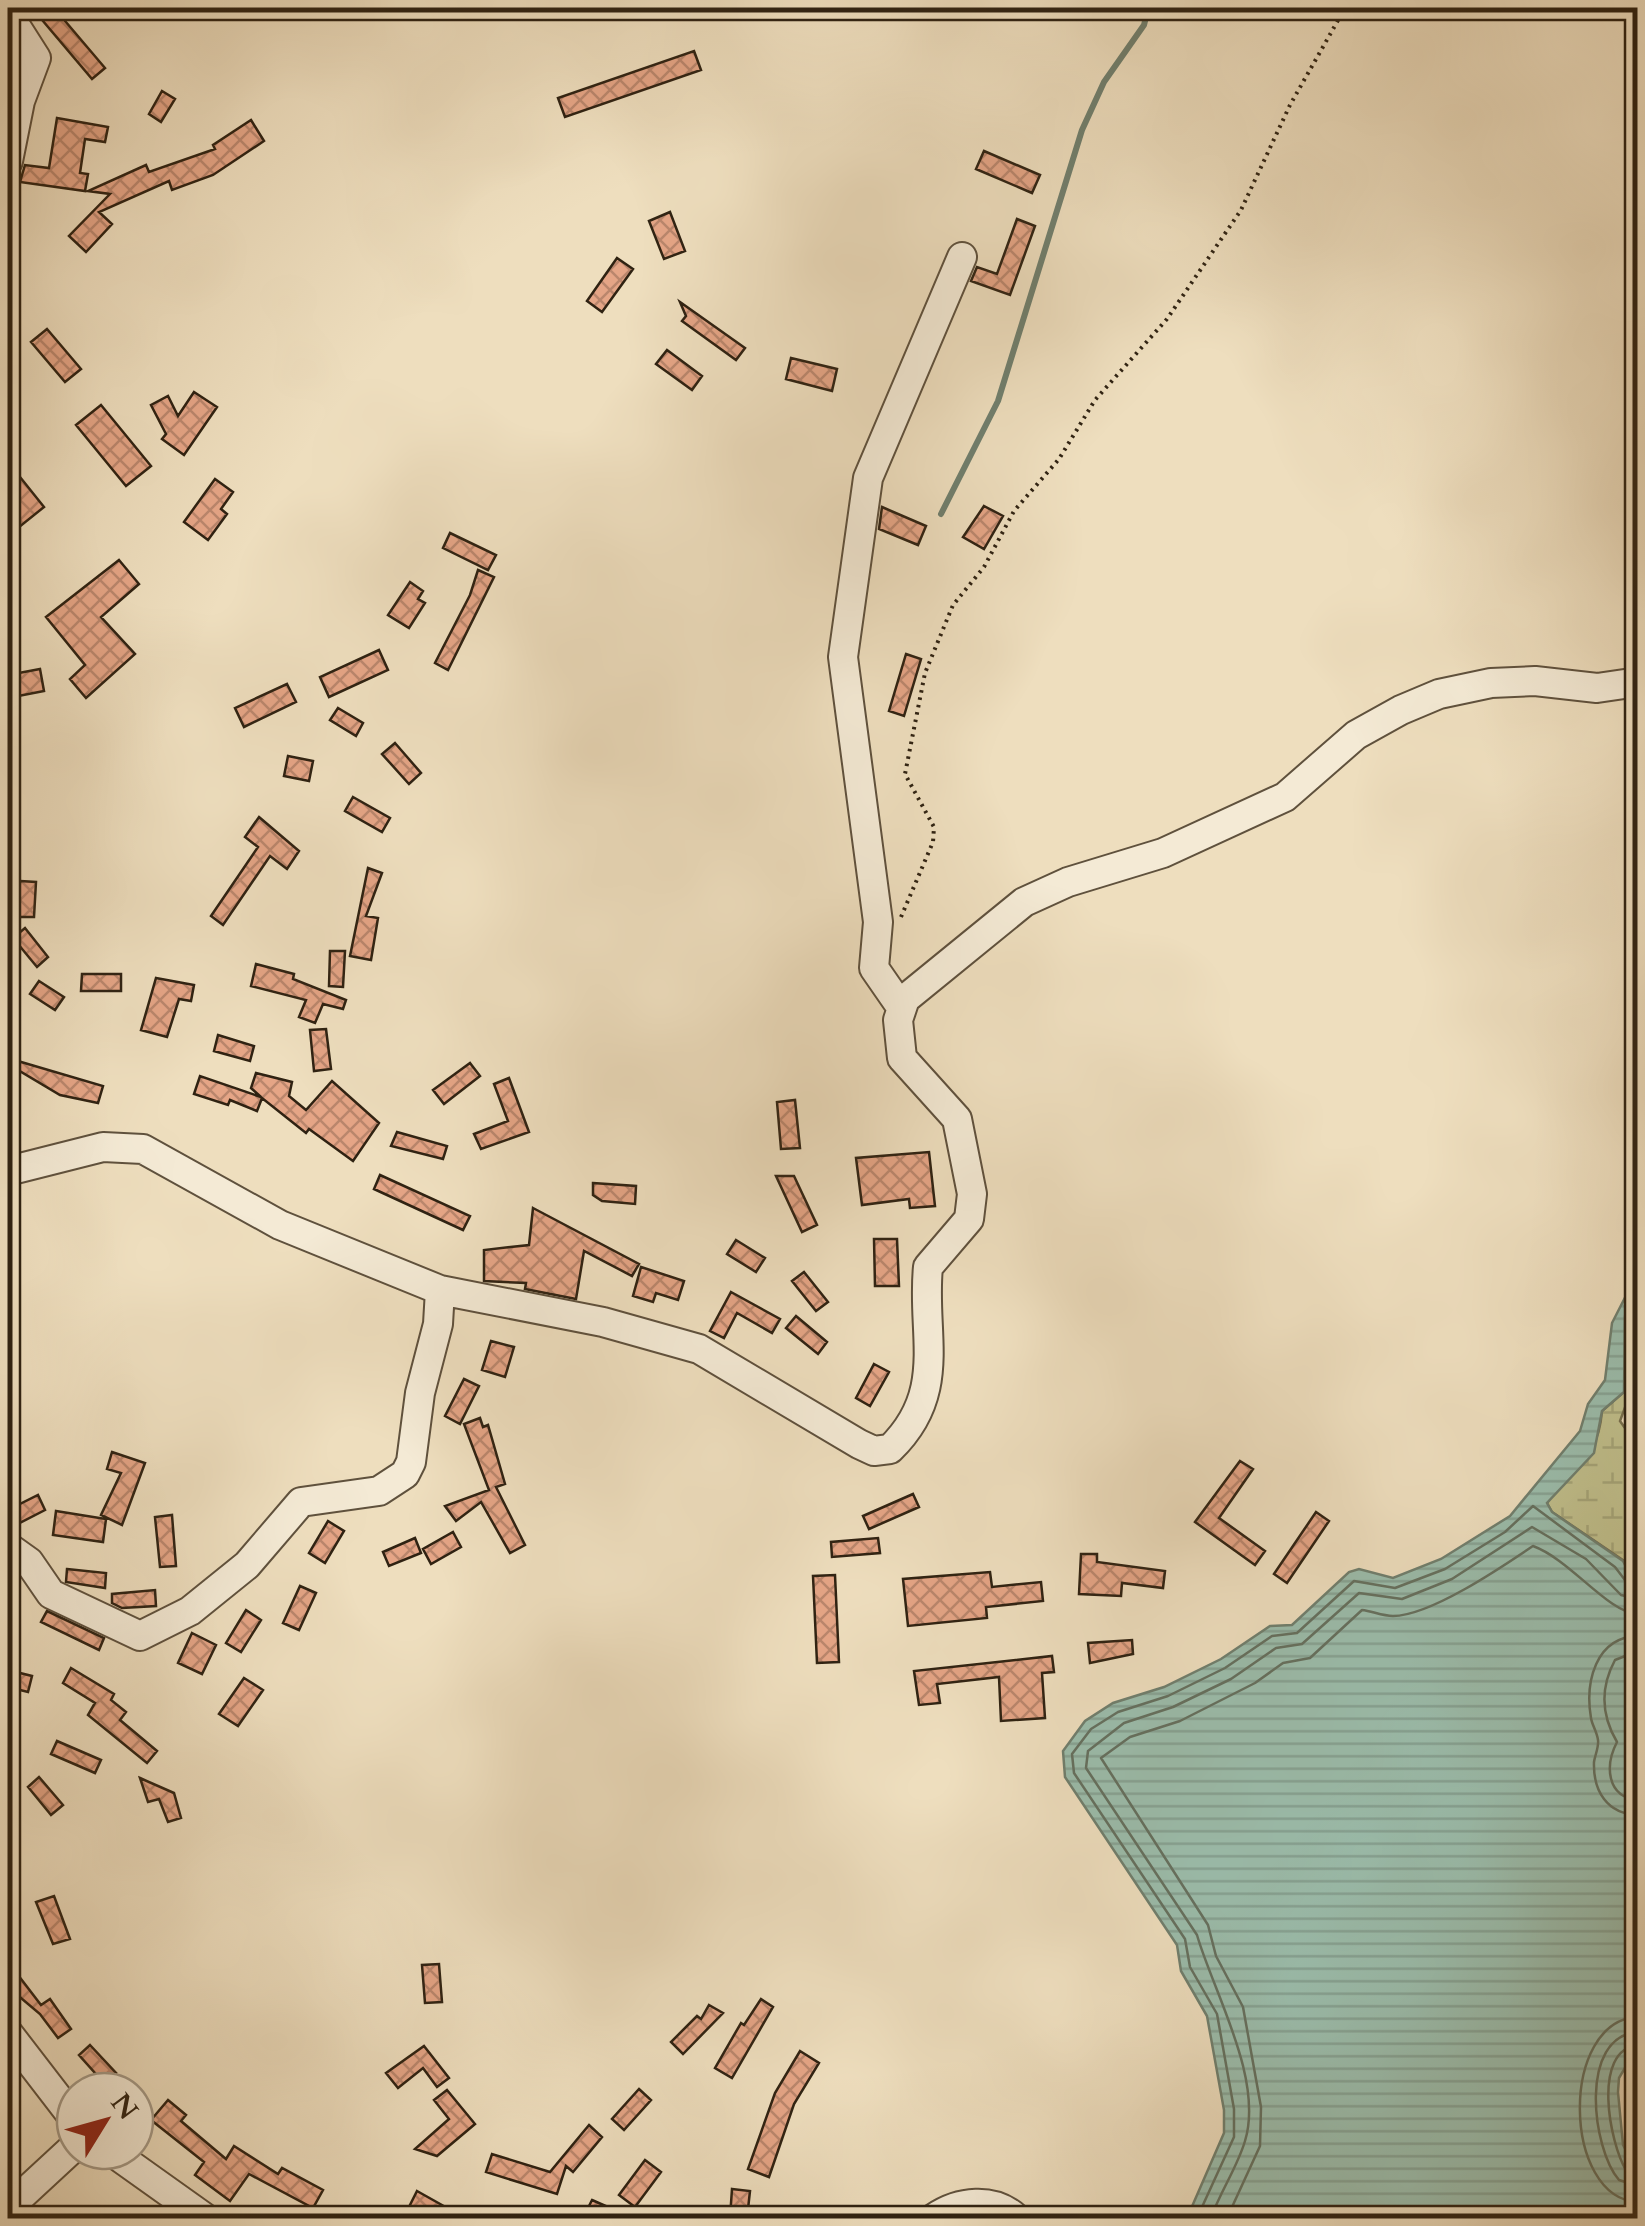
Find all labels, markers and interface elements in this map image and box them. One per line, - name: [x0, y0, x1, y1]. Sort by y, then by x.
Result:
- north arrow: [55, 2071, 155, 2171]
- text: N: [102, 2085, 147, 2128]

